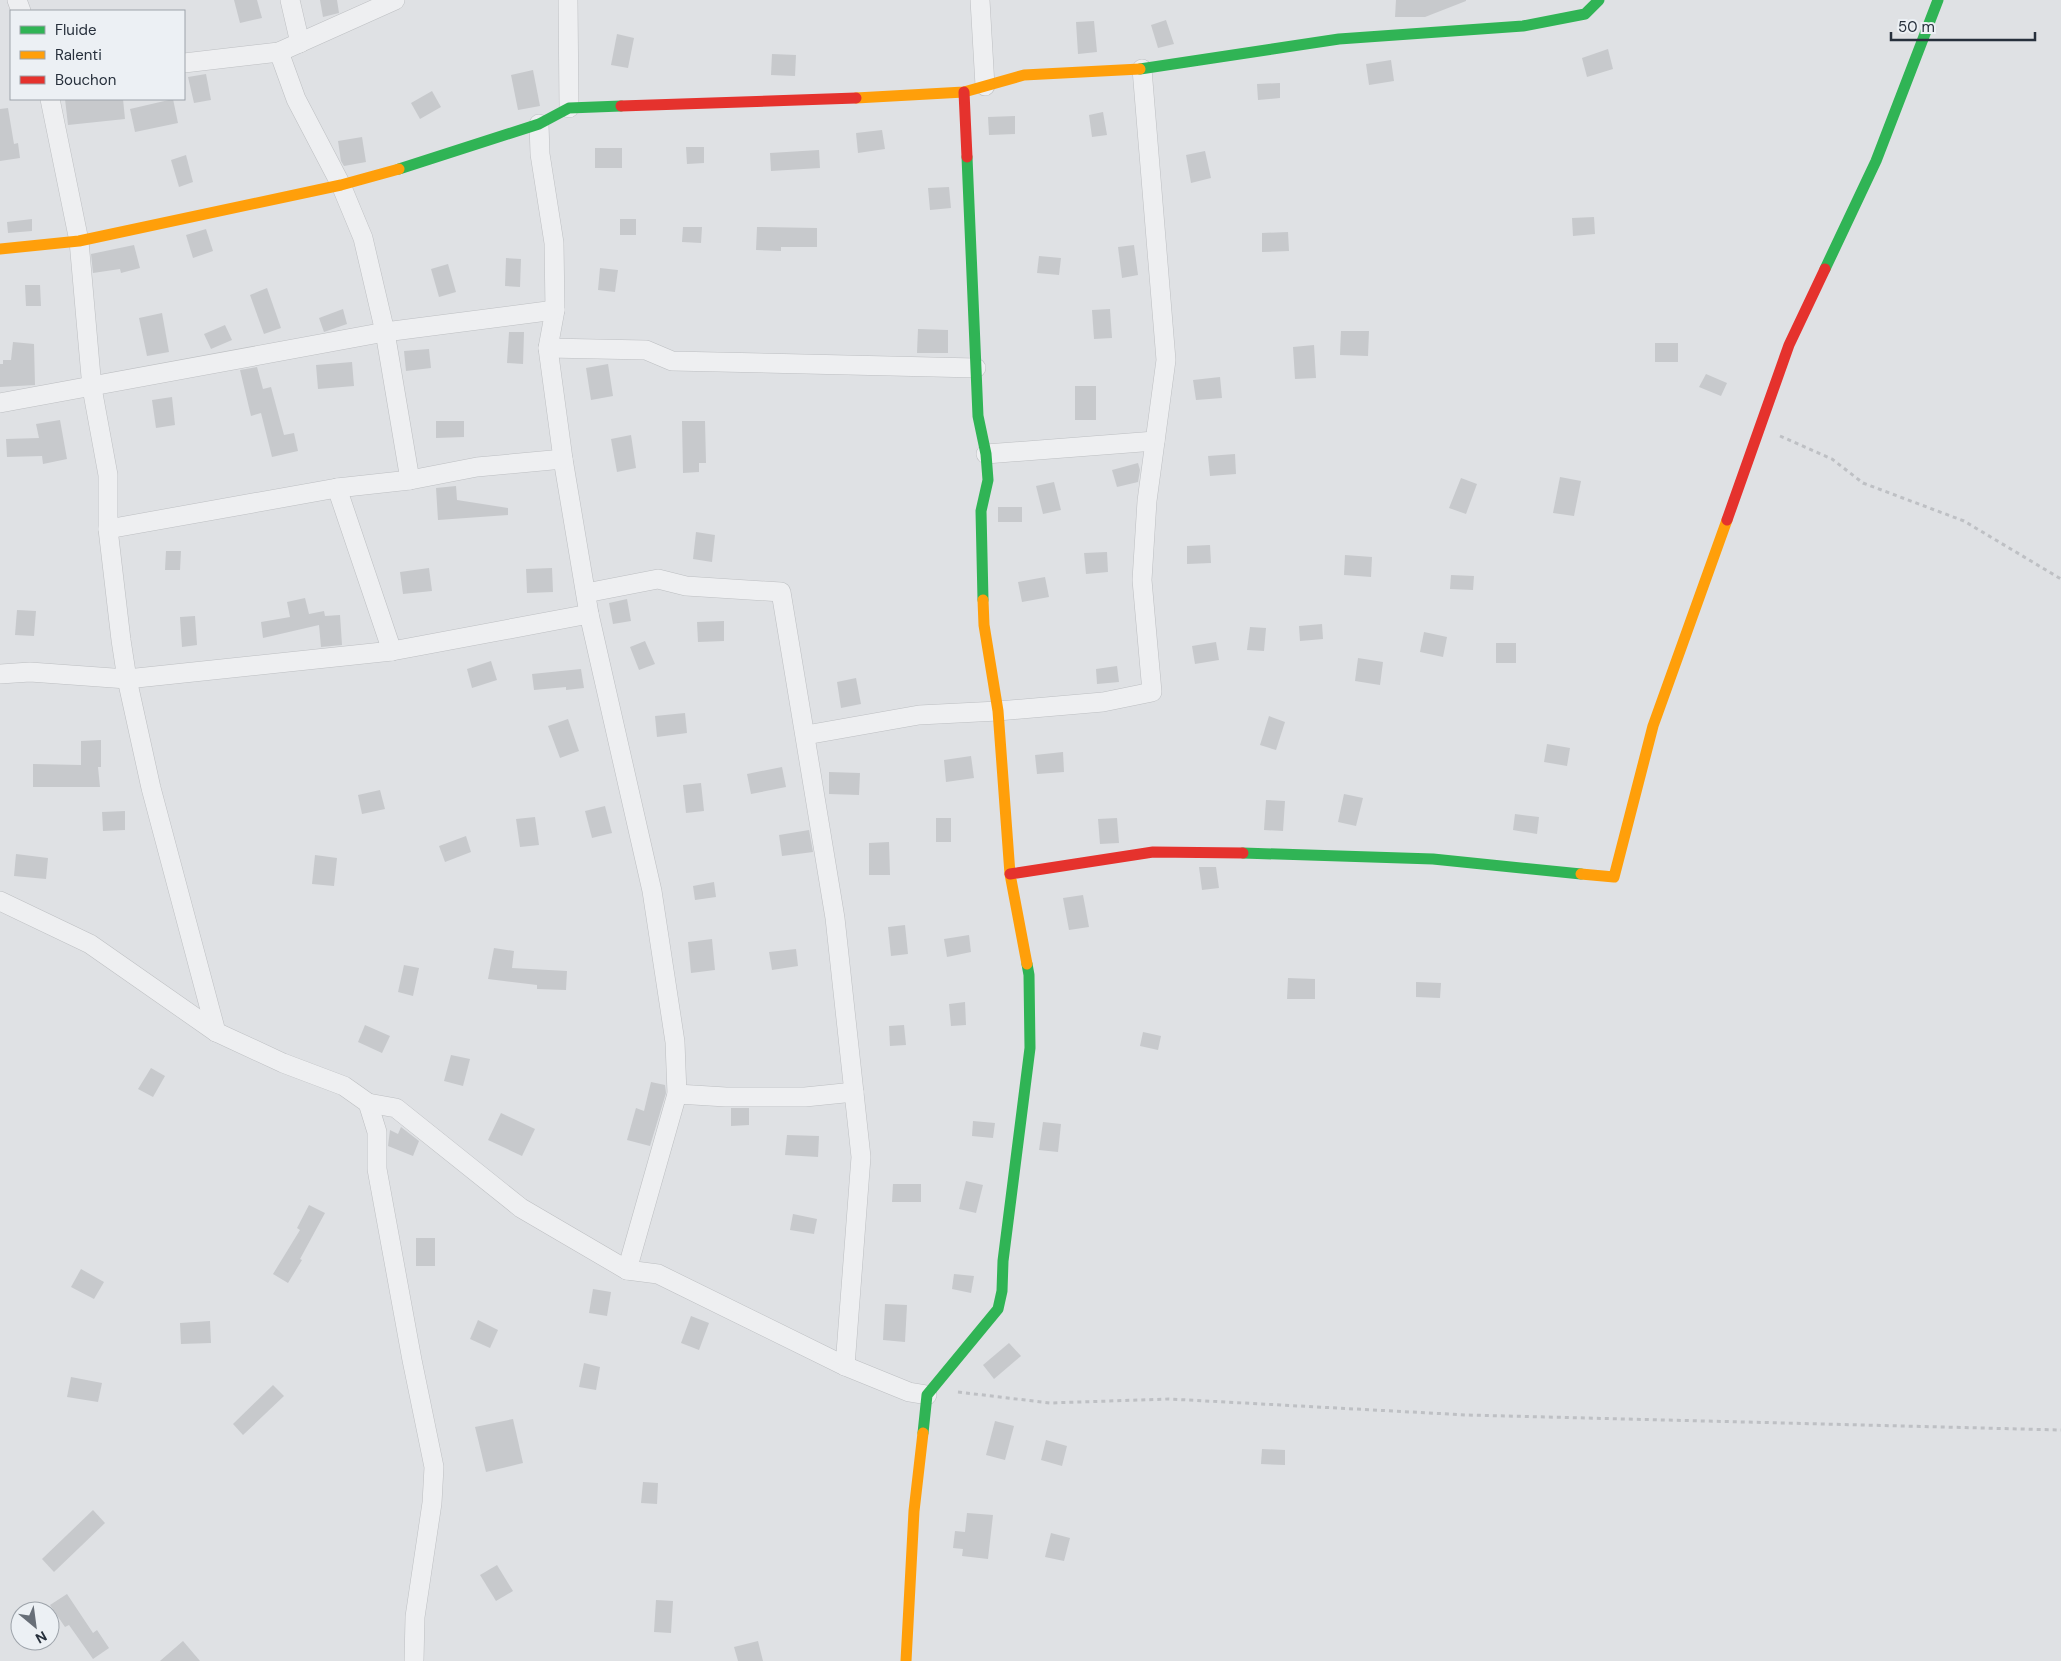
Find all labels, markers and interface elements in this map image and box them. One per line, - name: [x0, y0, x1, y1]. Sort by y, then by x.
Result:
- legend: [10, 10, 185, 100]
- scale bar: [1891, 10, 2035, 42]
- text: 50 m: [1898, 17, 1935, 37]
- text: Fluide: [55, 20, 97, 40]
- text: Ralenti: [55, 45, 102, 65]
- text: Bouchon: [55, 70, 116, 90]
- north arrow: [10, 1601, 60, 1651]
- text: N: [32, 1627, 50, 1648]

